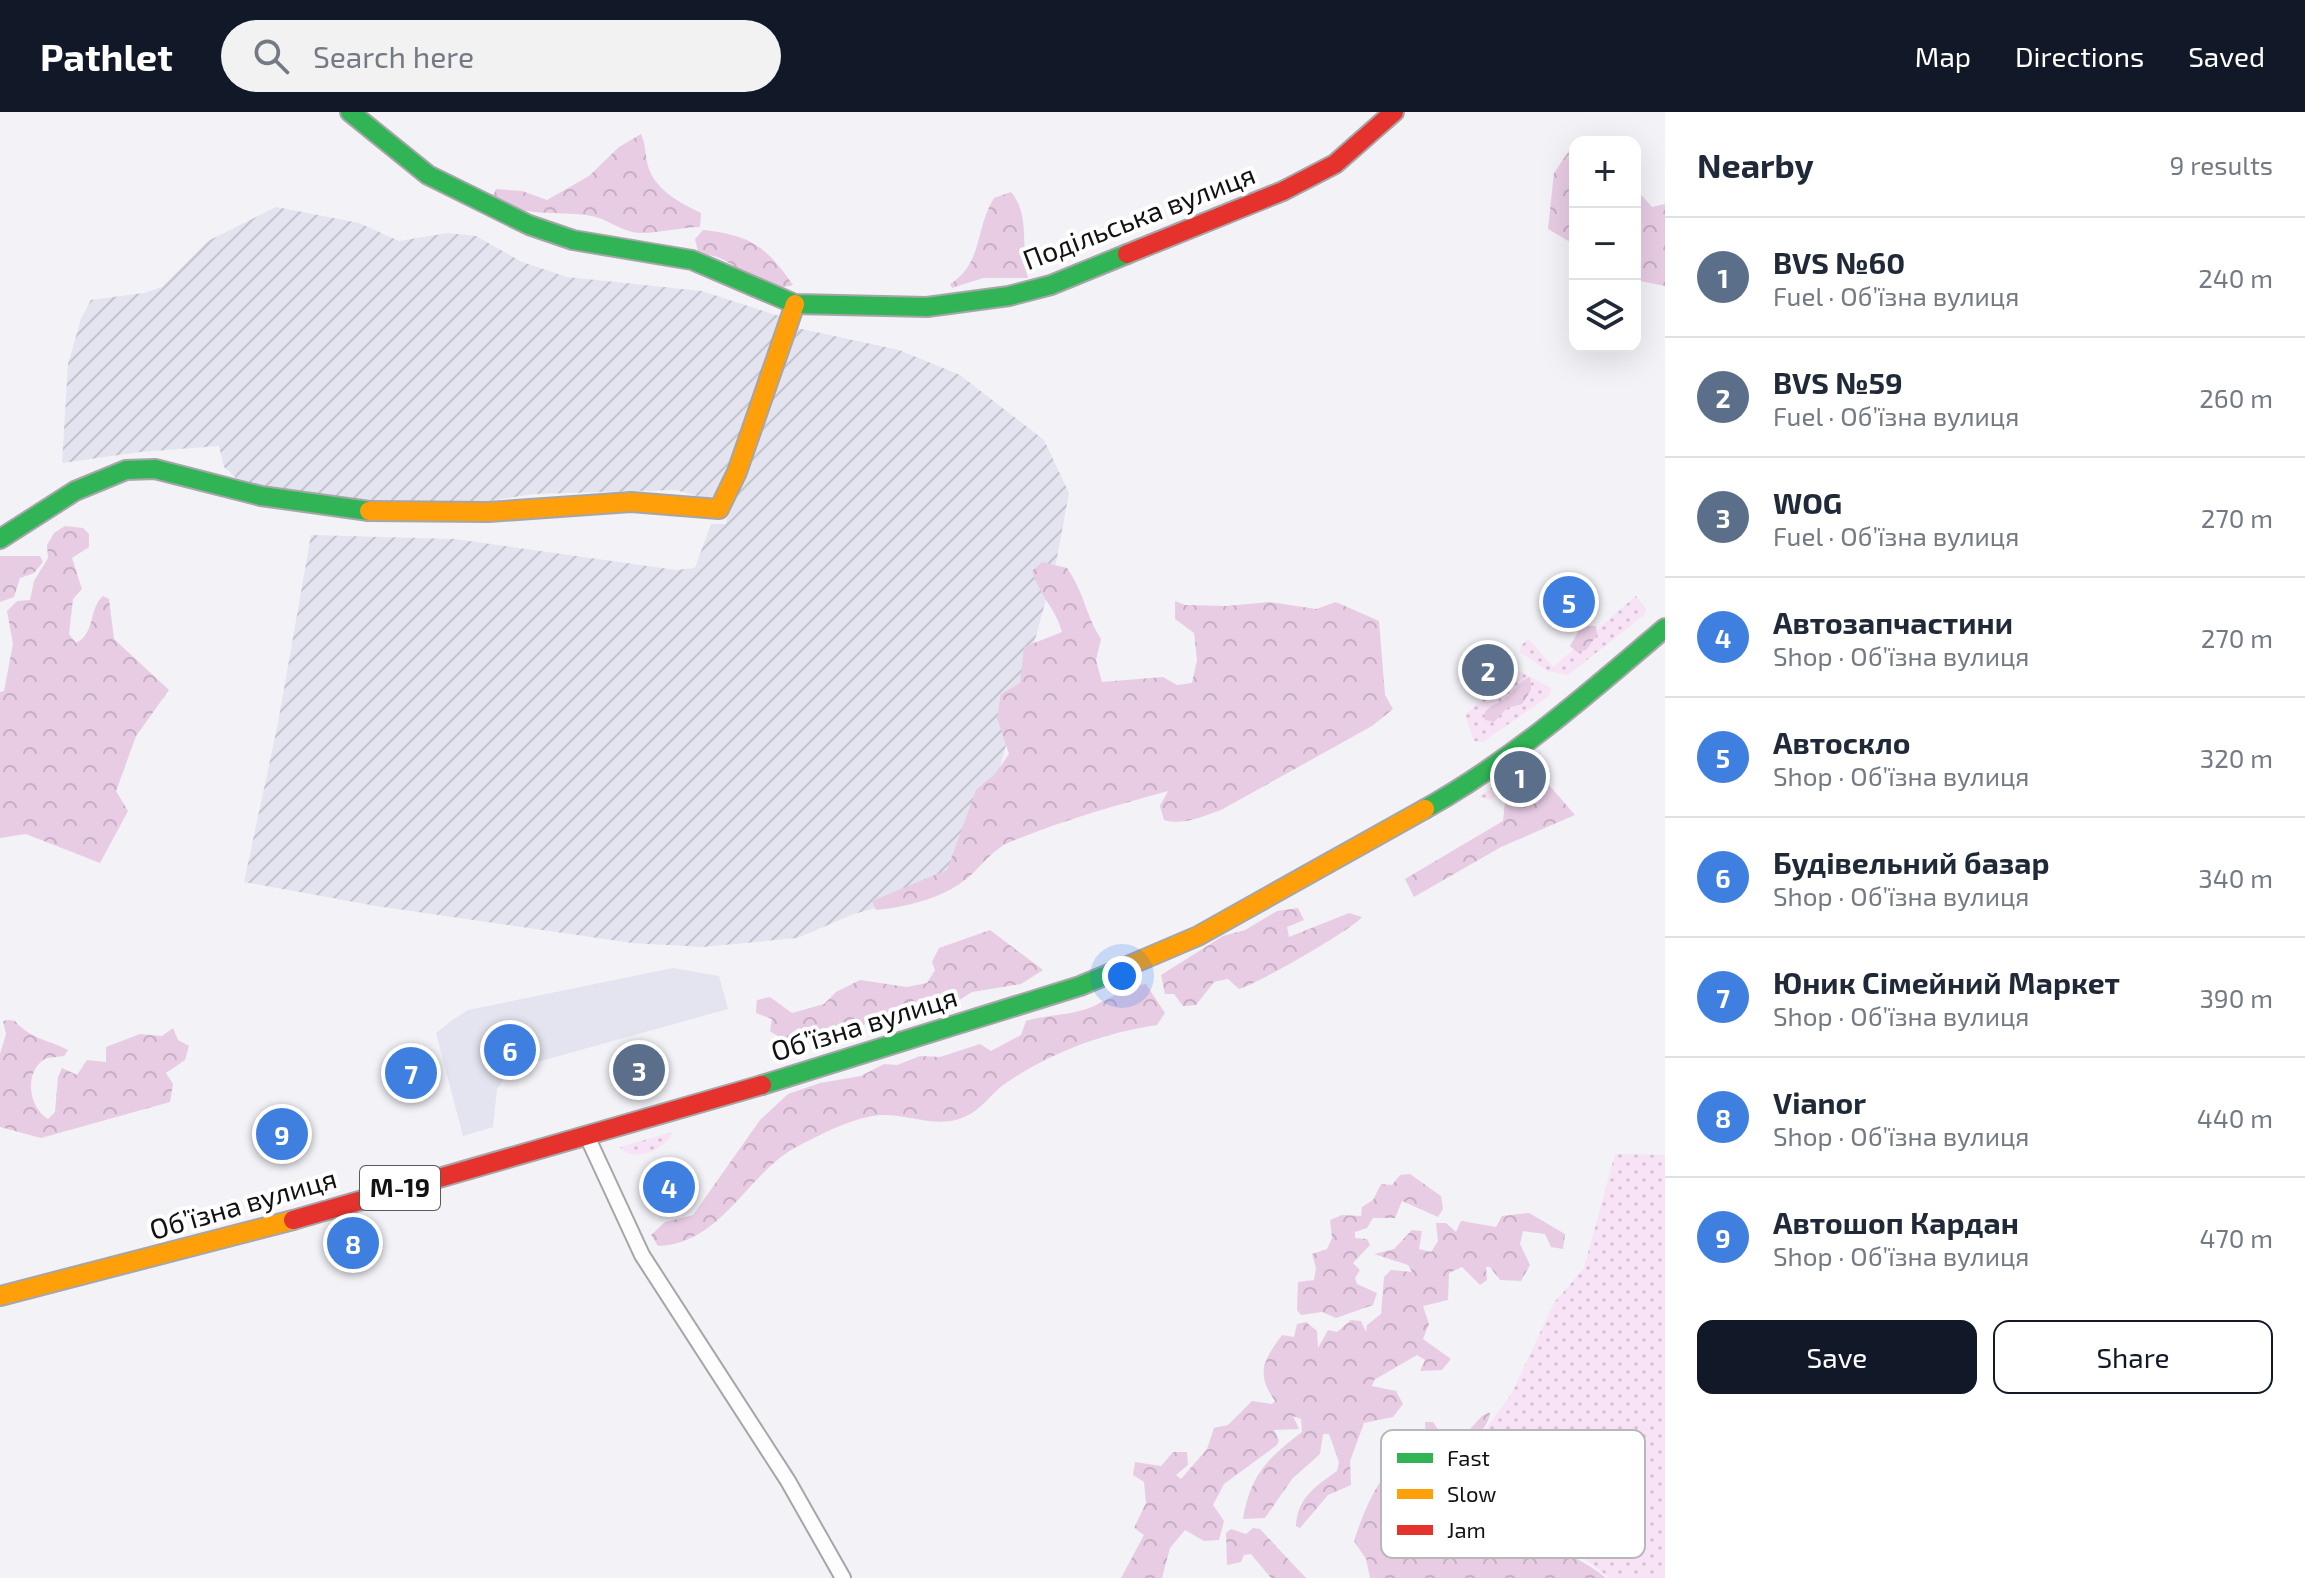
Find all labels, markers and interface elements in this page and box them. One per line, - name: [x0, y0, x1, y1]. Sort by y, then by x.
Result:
- search box: [221, 20, 781, 92]
- text: Pathlet: [40, 33, 173, 79]
- icon: search: [249, 34, 293, 78]
- text: Search here: [313, 38, 474, 74]
- text: Map: [1915, 39, 1971, 73]
- text: Directions: [2015, 39, 2144, 73]
- text: Saved: [2188, 39, 2265, 73]
- map controls: [1569, 136, 1641, 352]
- button: +: [1569, 136, 1641, 208]
- text: Nearby: [1697, 144, 1814, 185]
- text: 9 results: [2170, 149, 2273, 180]
- street label: Подільська вулиця: [1018, 156, 1260, 276]
- button: −: [1569, 208, 1641, 280]
- text: BVS №60: [1773, 244, 1905, 280]
- text: 1: [1717, 262, 1729, 293]
- text: 240 m: [2198, 262, 2273, 293]
- button: layers: [1569, 280, 1641, 352]
- text: Fuel · Обʼїзна вулиця: [1773, 280, 2019, 311]
- text: BVS №59: [1773, 364, 1903, 400]
- text: 2: [1715, 382, 1731, 413]
- text: 260 m: [2199, 382, 2273, 413]
- text: Fuel · Обʼїзна вулиця: [1773, 400, 2019, 431]
- text: WOG: [1773, 484, 1842, 520]
- text: 3: [1716, 502, 1730, 533]
- text: 270 m: [2201, 502, 2273, 533]
- text: Fuel · Обʼїзна вулиця: [1773, 520, 2019, 551]
- pin: 5: [1543, 572, 1595, 632]
- text: Автозапчастини: [1773, 604, 2013, 640]
- text: 4: [1715, 622, 1731, 653]
- text: 270 m: [2201, 622, 2273, 653]
- pin: 2: [1462, 640, 1514, 700]
- text: Shop · Обʼїзна вулиця: [1773, 640, 2029, 671]
- text: Автоскло: [1773, 724, 1911, 760]
- text: 5: [1716, 742, 1730, 773]
- text: 320 m: [2200, 742, 2273, 773]
- pin: 1: [1494, 747, 1546, 807]
- text: Shop · Обʼїзна вулиця: [1773, 760, 2029, 791]
- text: Будівельний базар: [1773, 844, 2050, 880]
- text: 6: [1715, 862, 1731, 893]
- text: 340 m: [2198, 862, 2273, 893]
- text: Shop · Обʼїзна вулиця: [1773, 880, 2029, 911]
- your location: [1102, 956, 1142, 996]
- text: Юник Сімейний Маркет: [1773, 964, 2120, 1000]
- street label: Обʼїзна вулиця: [766, 979, 961, 1068]
- text: 7: [1716, 982, 1730, 1013]
- text: 390 m: [2199, 982, 2273, 1013]
- text: Shop · Обʼїзна вулиця: [1773, 1000, 2029, 1031]
- pin: 6: [484, 1020, 536, 1080]
- pin: 3: [613, 1040, 665, 1100]
- pin: 7: [385, 1043, 437, 1103]
- text: Vianor: [1773, 1084, 1866, 1120]
- text: 8: [1715, 1102, 1731, 1133]
- text: 440 m: [2197, 1102, 2273, 1133]
- pin: 9: [256, 1104, 308, 1164]
- text: Shop · Обʼїзна вулиця: [1773, 1120, 2029, 1151]
- pin: 4: [643, 1157, 695, 1217]
- street label: Обʼїзна вулиця: [145, 1160, 340, 1246]
- road number: М-19: [360, 1166, 440, 1210]
- text: Автошоп Кардан: [1773, 1204, 2019, 1240]
- pin: 8: [327, 1213, 379, 1273]
- text: 9: [1715, 1222, 1731, 1253]
- text: 470 m: [2199, 1222, 2273, 1253]
- text: Shop · Обʼїзна вулиця: [1773, 1240, 2029, 1271]
- button: Save: [1697, 1320, 1977, 1394]
- button: Share: [1993, 1320, 2273, 1394]
- legend: [1381, 1430, 1645, 1558]
- text: Fast: [1447, 1444, 1490, 1470]
- text: Slow: [1447, 1480, 1496, 1506]
- text: Jam: [1447, 1516, 1486, 1542]

